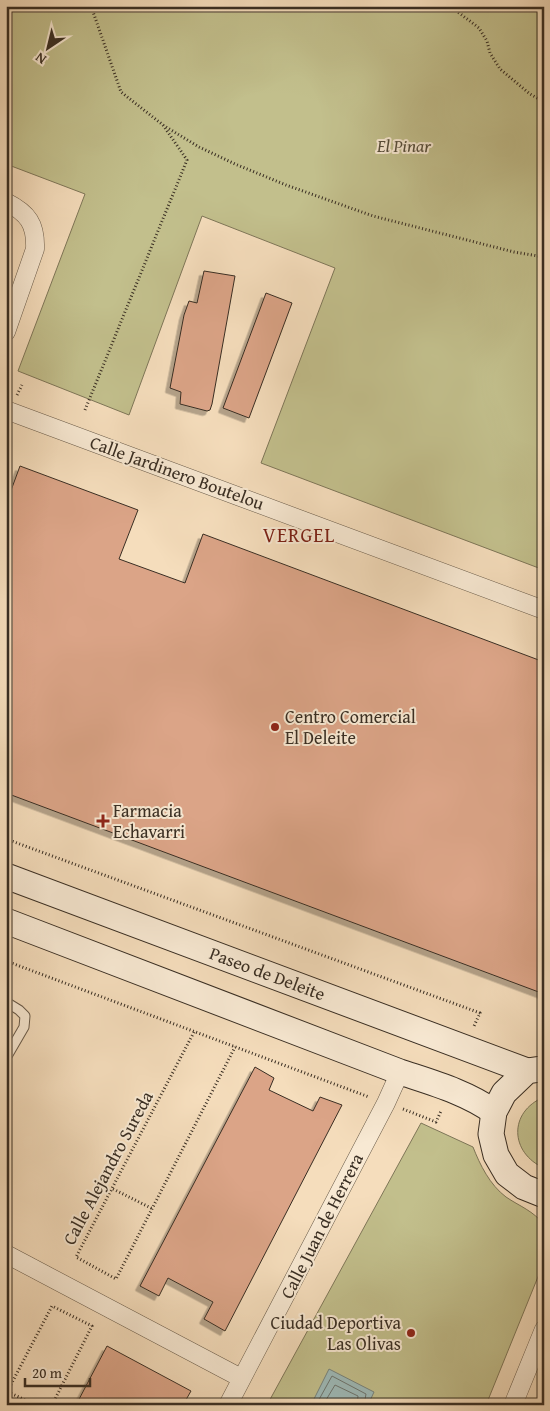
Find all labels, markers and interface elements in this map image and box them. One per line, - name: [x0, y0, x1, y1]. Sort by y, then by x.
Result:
- north arrow: [22, 22, 72, 72]
- text: N: [30, 47, 50, 70]
- park label: El Pinar: [376, 132, 432, 159]
- street label: Calle Jardinero Boutelou: [86, 428, 268, 517]
- district label: VERGEL: [263, 520, 335, 549]
- place label: Centro Comercial El Deleite: [285, 703, 416, 751]
- marker: Centro Comercial El Deleite: [269, 721, 281, 733]
- place label: Farmacia Echavarri: [113, 797, 185, 845]
- marker: Farmacia Echavarri: [97, 815, 109, 827]
- street label: Paseo de Deleite: [206, 939, 329, 1007]
- street label: Calle Alejandro Sureda: [56, 1086, 160, 1250]
- street label: Calle Juan de Herrera: [273, 1148, 370, 1303]
- place label: Ciudad Deportiva Las Olivas: [271, 1309, 401, 1357]
- marker: Ciudad Deportiva Las Olivas: [405, 1327, 417, 1339]
- scale bar: [25, 1356, 90, 1388]
- text: 20 m: [32, 1362, 63, 1383]

